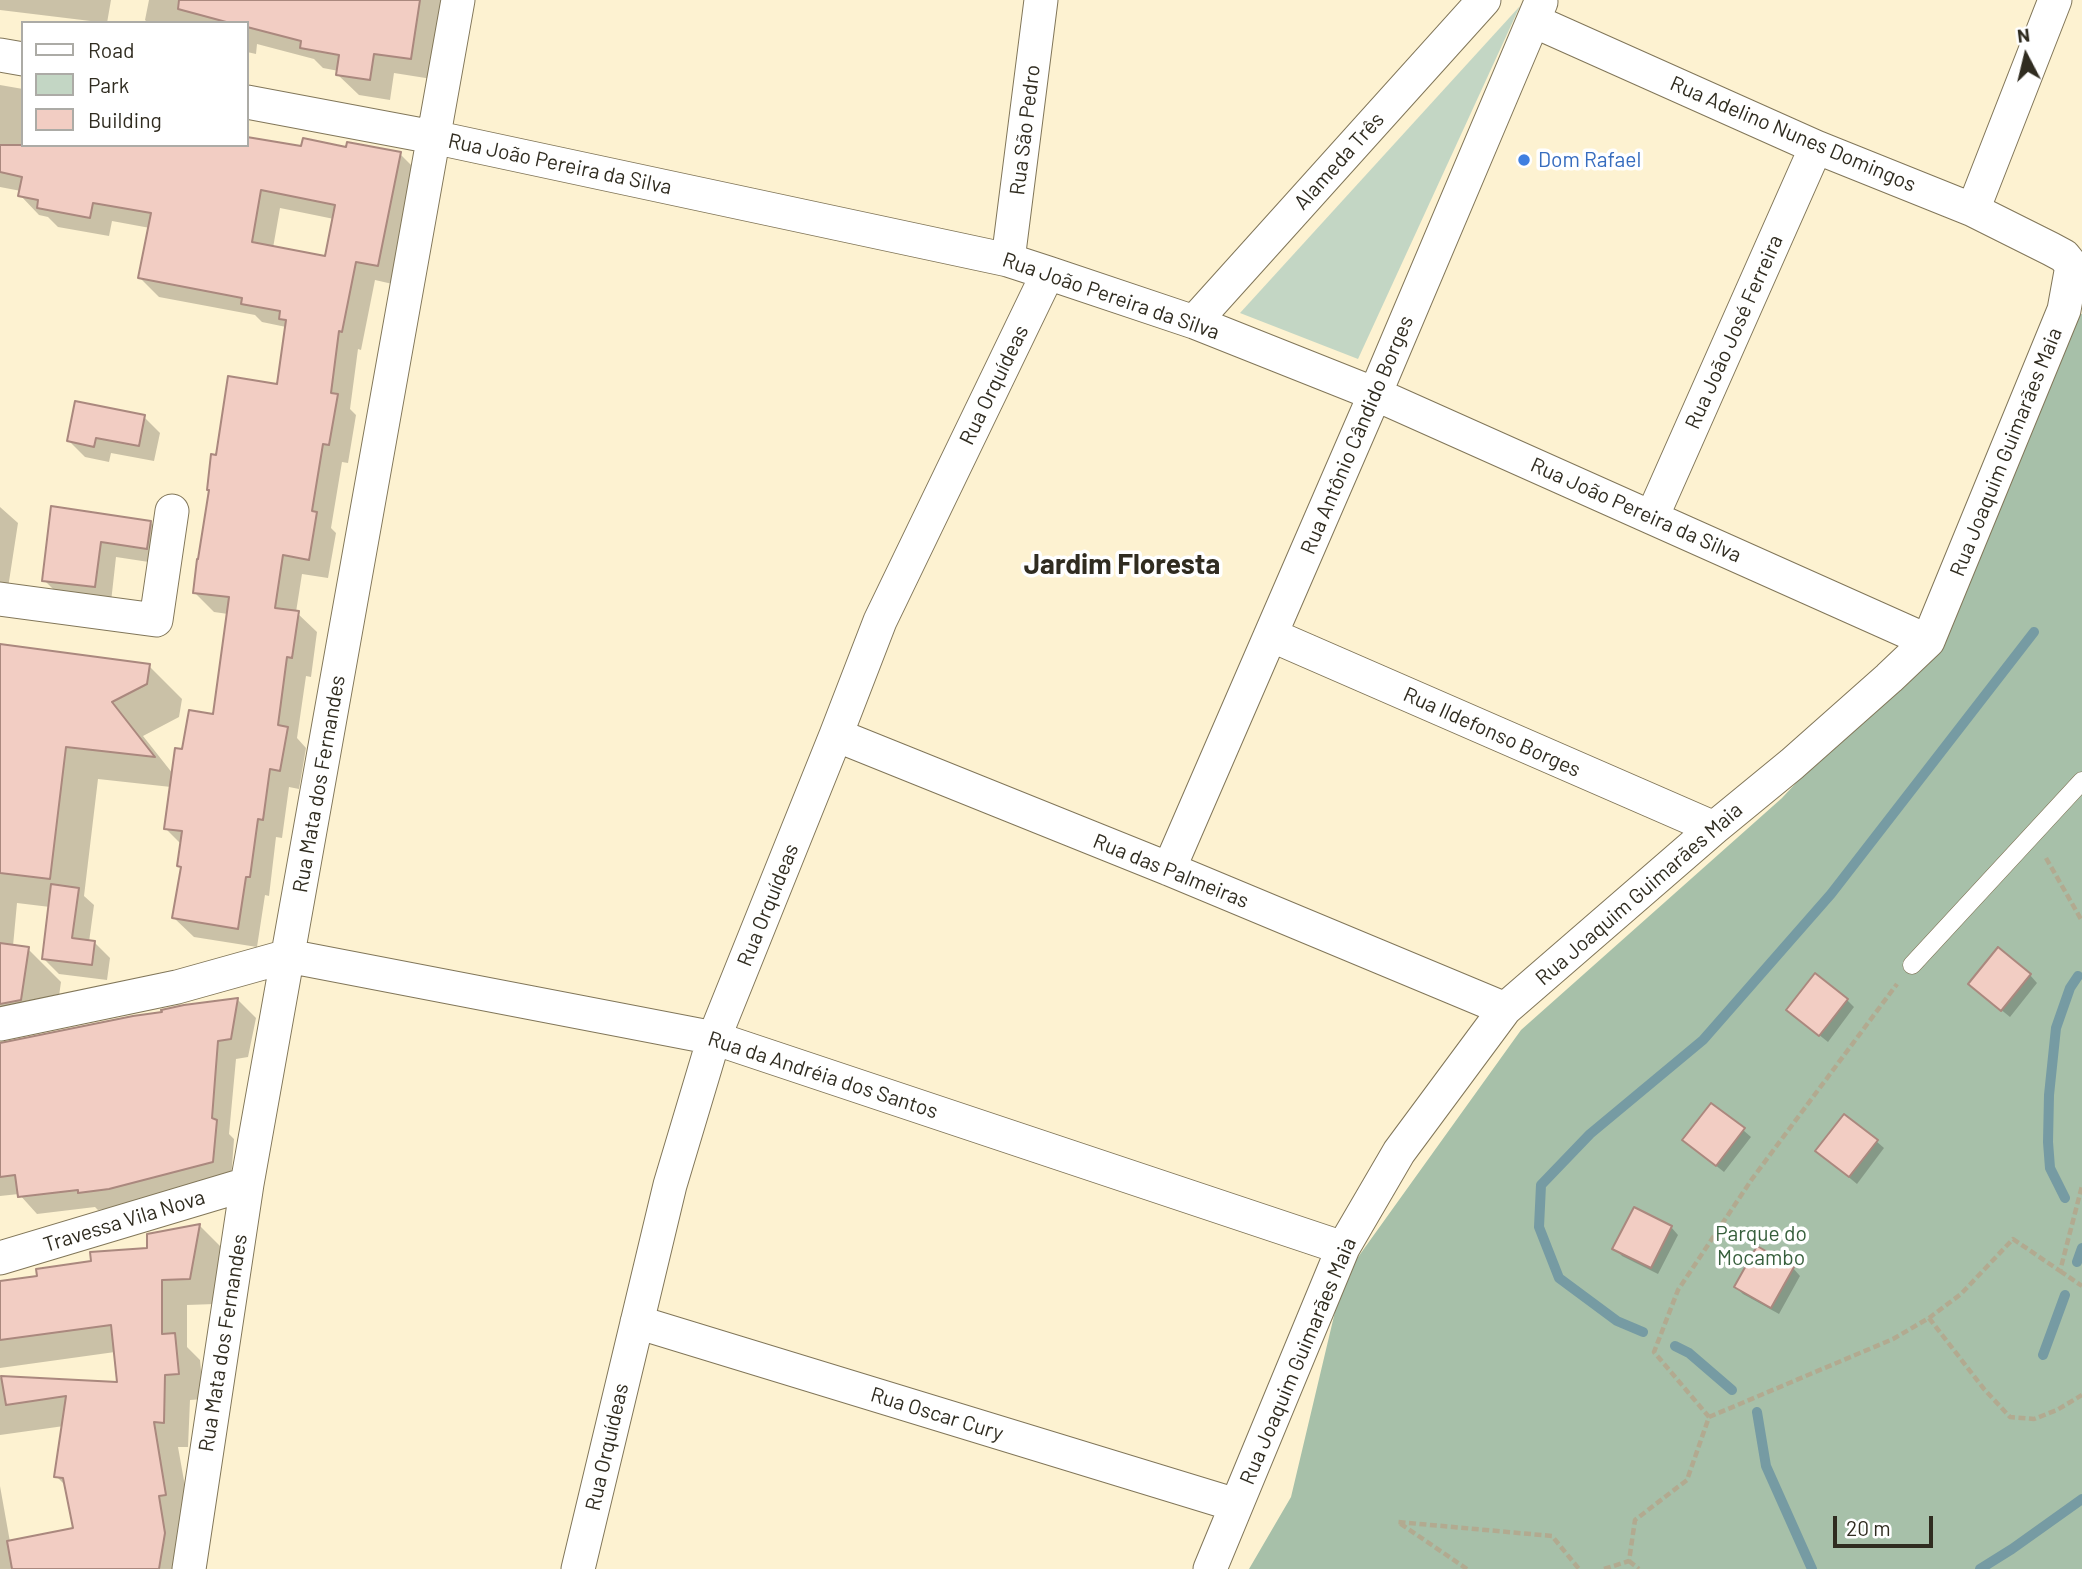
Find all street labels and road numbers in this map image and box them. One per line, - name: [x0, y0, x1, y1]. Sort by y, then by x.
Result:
- street label: Rua São Pedro: [1005, 63, 1045, 197]
- street label: Rua Adelino Nunes Domingos: [1666, 71, 1920, 197]
- street label: Alameda Três: [1289, 107, 1389, 215]
- street label: Rua João Pereira da Silva: [446, 128, 674, 200]
- street label: Rua João José Ferreira: [1680, 231, 1788, 433]
- street label: Rua João Pereira da Silva: [999, 247, 1223, 345]
- street label: Rua Antônio Cândido Borges: [1295, 312, 1419, 558]
- street label: Rua Orquídeas: [954, 321, 1034, 449]
- street label: Rua Joaquim Guimarães Maia: [1944, 324, 2068, 580]
- street label: Rua João Pereira da Silva: [1527, 452, 1745, 568]
- street label: Rua Mata dos Fernandes: [287, 673, 351, 895]
- street label: Rua Ildefonso Borges: [1400, 682, 1584, 782]
- street label: Rua Joaquim Guimarães Maia: [1530, 797, 1748, 991]
- street label: Rua das Palmeiras: [1089, 828, 1253, 914]
- street label: Rua Orquídeas: [732, 840, 804, 970]
- street label: Rua da Andréia dos Santos: [705, 1026, 941, 1124]
- street label: Travessa Vila Nova: [40, 1184, 208, 1258]
- street label: Rua Mata dos Fernandes: [193, 1232, 253, 1454]
- street label: Rua Joaquim Guimarães Maia: [1234, 1234, 1362, 1488]
- street label: Rua Orquídeas: [580, 1381, 634, 1513]
- street label: Rua Oscar Cury: [868, 1382, 1006, 1446]

